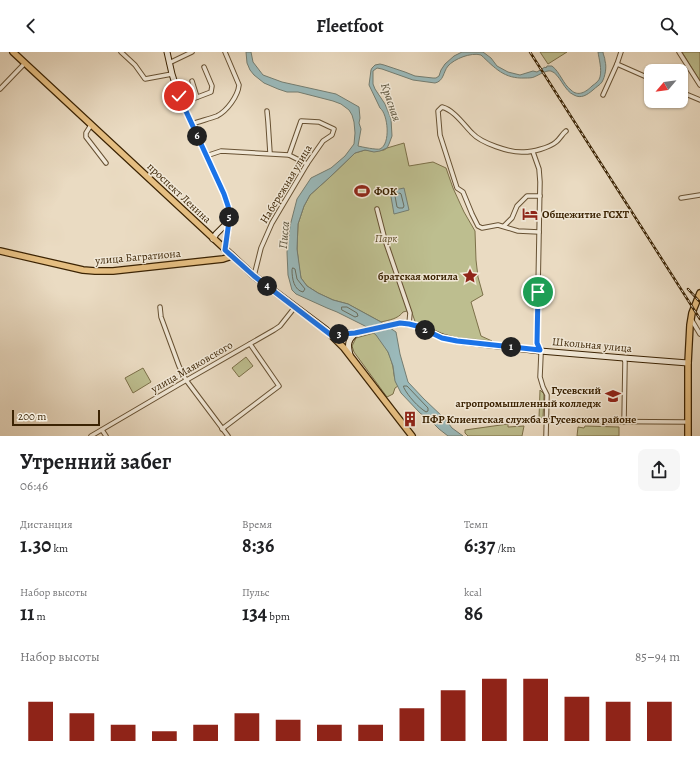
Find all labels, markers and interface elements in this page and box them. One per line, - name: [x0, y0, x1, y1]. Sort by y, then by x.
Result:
- text: Fleetfoot: [316, 14, 384, 38]
- icon: back: [20, 15, 42, 37]
- icon: search: [658, 15, 680, 37]
- north arrow: [644, 64, 688, 108]
- map controls: [644, 64, 688, 108]
- pin: [162, 79, 196, 113]
- water label: Красная: [377, 81, 405, 124]
- icon: check: [168, 85, 190, 107]
- pin: 6: [187, 126, 207, 146]
- text: 6: [194, 128, 200, 143]
- street label: Набережная улица: [256, 141, 316, 226]
- street label: проспект Ленина: [144, 159, 215, 227]
- sports icon: ФОК: [353, 182, 371, 200]
- place label: ФОК: [374, 184, 398, 199]
- hotel icon: Общежитие ГСХТ: [521, 205, 539, 223]
- pin: 5: [219, 207, 239, 227]
- place label: Общежитие ГСХТ: [542, 207, 630, 222]
- text: 5: [227, 209, 231, 224]
- water label: Писса: [275, 220, 293, 250]
- park label: Парк: [375, 231, 397, 246]
- street label: улица Багратиона: [94, 246, 182, 268]
- place icon: братская могила: [461, 267, 479, 285]
- place label: братская могила: [378, 269, 459, 284]
- pin: [521, 275, 555, 309]
- pin: 4: [257, 276, 277, 296]
- text: 4: [264, 278, 270, 293]
- icon: arrive: [527, 281, 549, 303]
- pin: 2: [415, 320, 435, 340]
- text: 2: [422, 322, 428, 337]
- pin: 3: [329, 324, 349, 344]
- text: 3: [337, 326, 341, 341]
- street label: Школьная улица: [552, 334, 633, 356]
- street label: улица Маяковского: [147, 337, 236, 397]
- pin: 1: [501, 337, 521, 357]
- text: 1: [509, 339, 513, 354]
- place label: Гусевский агропромышленный колледж: [456, 383, 601, 411]
- school or university icon: Гусевский агропромышленный колледж: [604, 387, 622, 405]
- scale bar: [12, 408, 100, 427]
- text: 200 m: [18, 409, 46, 424]
- building icon: ПФР Клиентская служба в Гусевском районе: [401, 410, 419, 428]
- place label: ПФР Клиентская служба в Гусевском районе: [422, 412, 636, 427]
- text: Утренний забег: [20, 447, 171, 477]
- button: share: [638, 449, 680, 491]
- text: 06:46: [20, 477, 48, 494]
- text: Дистанция: [20, 517, 72, 532]
- text: Время: [242, 517, 272, 532]
- text: Темп: [464, 517, 488, 532]
- text: 1.30: [20, 532, 51, 559]
- text: 8:36: [242, 532, 274, 559]
- text: 6:37: [464, 532, 495, 559]
- text: km: [51, 541, 68, 556]
- text: /km: [495, 541, 516, 556]
- text: Набор высоты: [20, 585, 87, 600]
- text: Пульс: [242, 585, 270, 600]
- text: kcal: [464, 585, 482, 600]
- text: 11: [20, 600, 34, 627]
- text: 134: [242, 600, 267, 627]
- text: 86: [464, 600, 483, 627]
- text: m: [34, 609, 46, 624]
- text: bpm: [267, 609, 290, 624]
- text: Набор высоты: [20, 648, 100, 665]
- text: 85–94 m: [635, 648, 680, 665]

